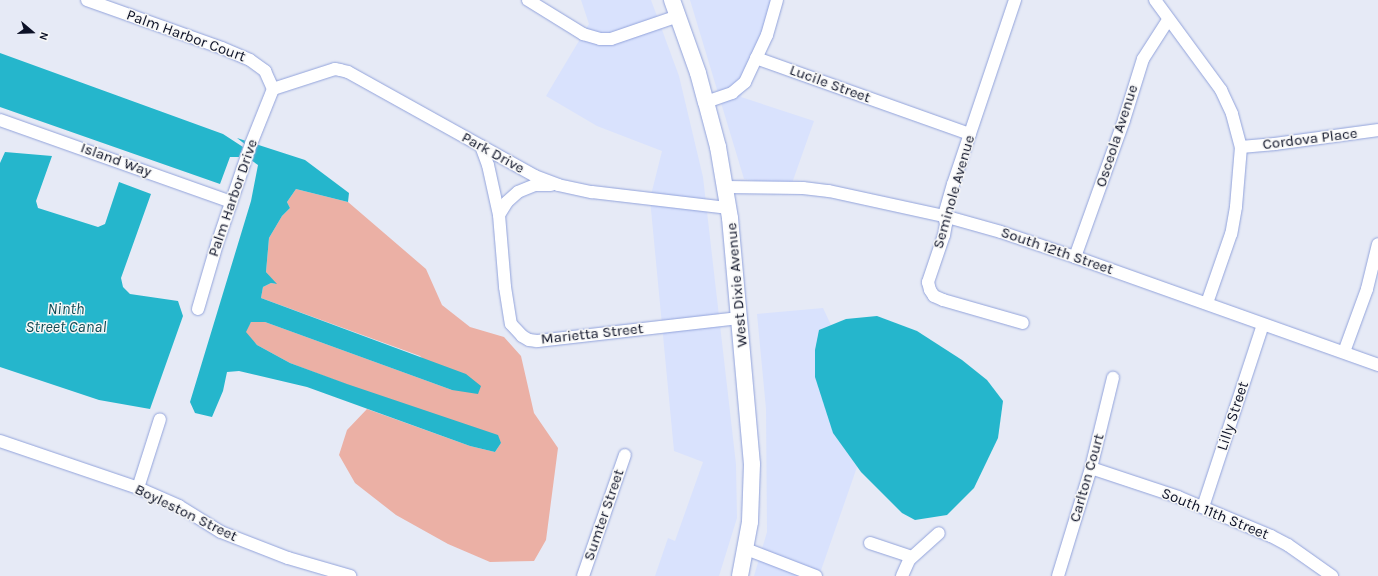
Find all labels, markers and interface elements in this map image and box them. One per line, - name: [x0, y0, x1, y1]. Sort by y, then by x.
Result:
- street label: Palm Harbor Court: [124, 6, 248, 66]
- north arrow: [12, 12, 52, 52]
- text: N: [36, 30, 51, 42]
- street label: Lucile Street: [787, 61, 873, 107]
- street label: Osceola Avenue: [1092, 83, 1142, 189]
- street label: Cordova Place: [1262, 124, 1358, 154]
- street label: Park Drive: [458, 128, 528, 178]
- street label: Seminole Avenue: [929, 133, 979, 251]
- street label: Palm Harbor Drive: [204, 137, 262, 259]
- street label: Island Way: [78, 139, 154, 181]
- street label: West Dixie Avenue: [723, 222, 751, 348]
- street label: South 12th Street: [998, 223, 1116, 279]
- water label: Ninth Street Canal: [26, 299, 106, 337]
- street label: Marietta Street: [540, 320, 644, 348]
- street label: Lilly Street: [1213, 379, 1253, 453]
- street label: Carlton Court: [1066, 432, 1108, 524]
- street label: Sumter Street: [580, 467, 628, 563]
- street label: Boyleston Street: [132, 480, 240, 546]
- street label: South 11th Street: [1159, 484, 1271, 544]

